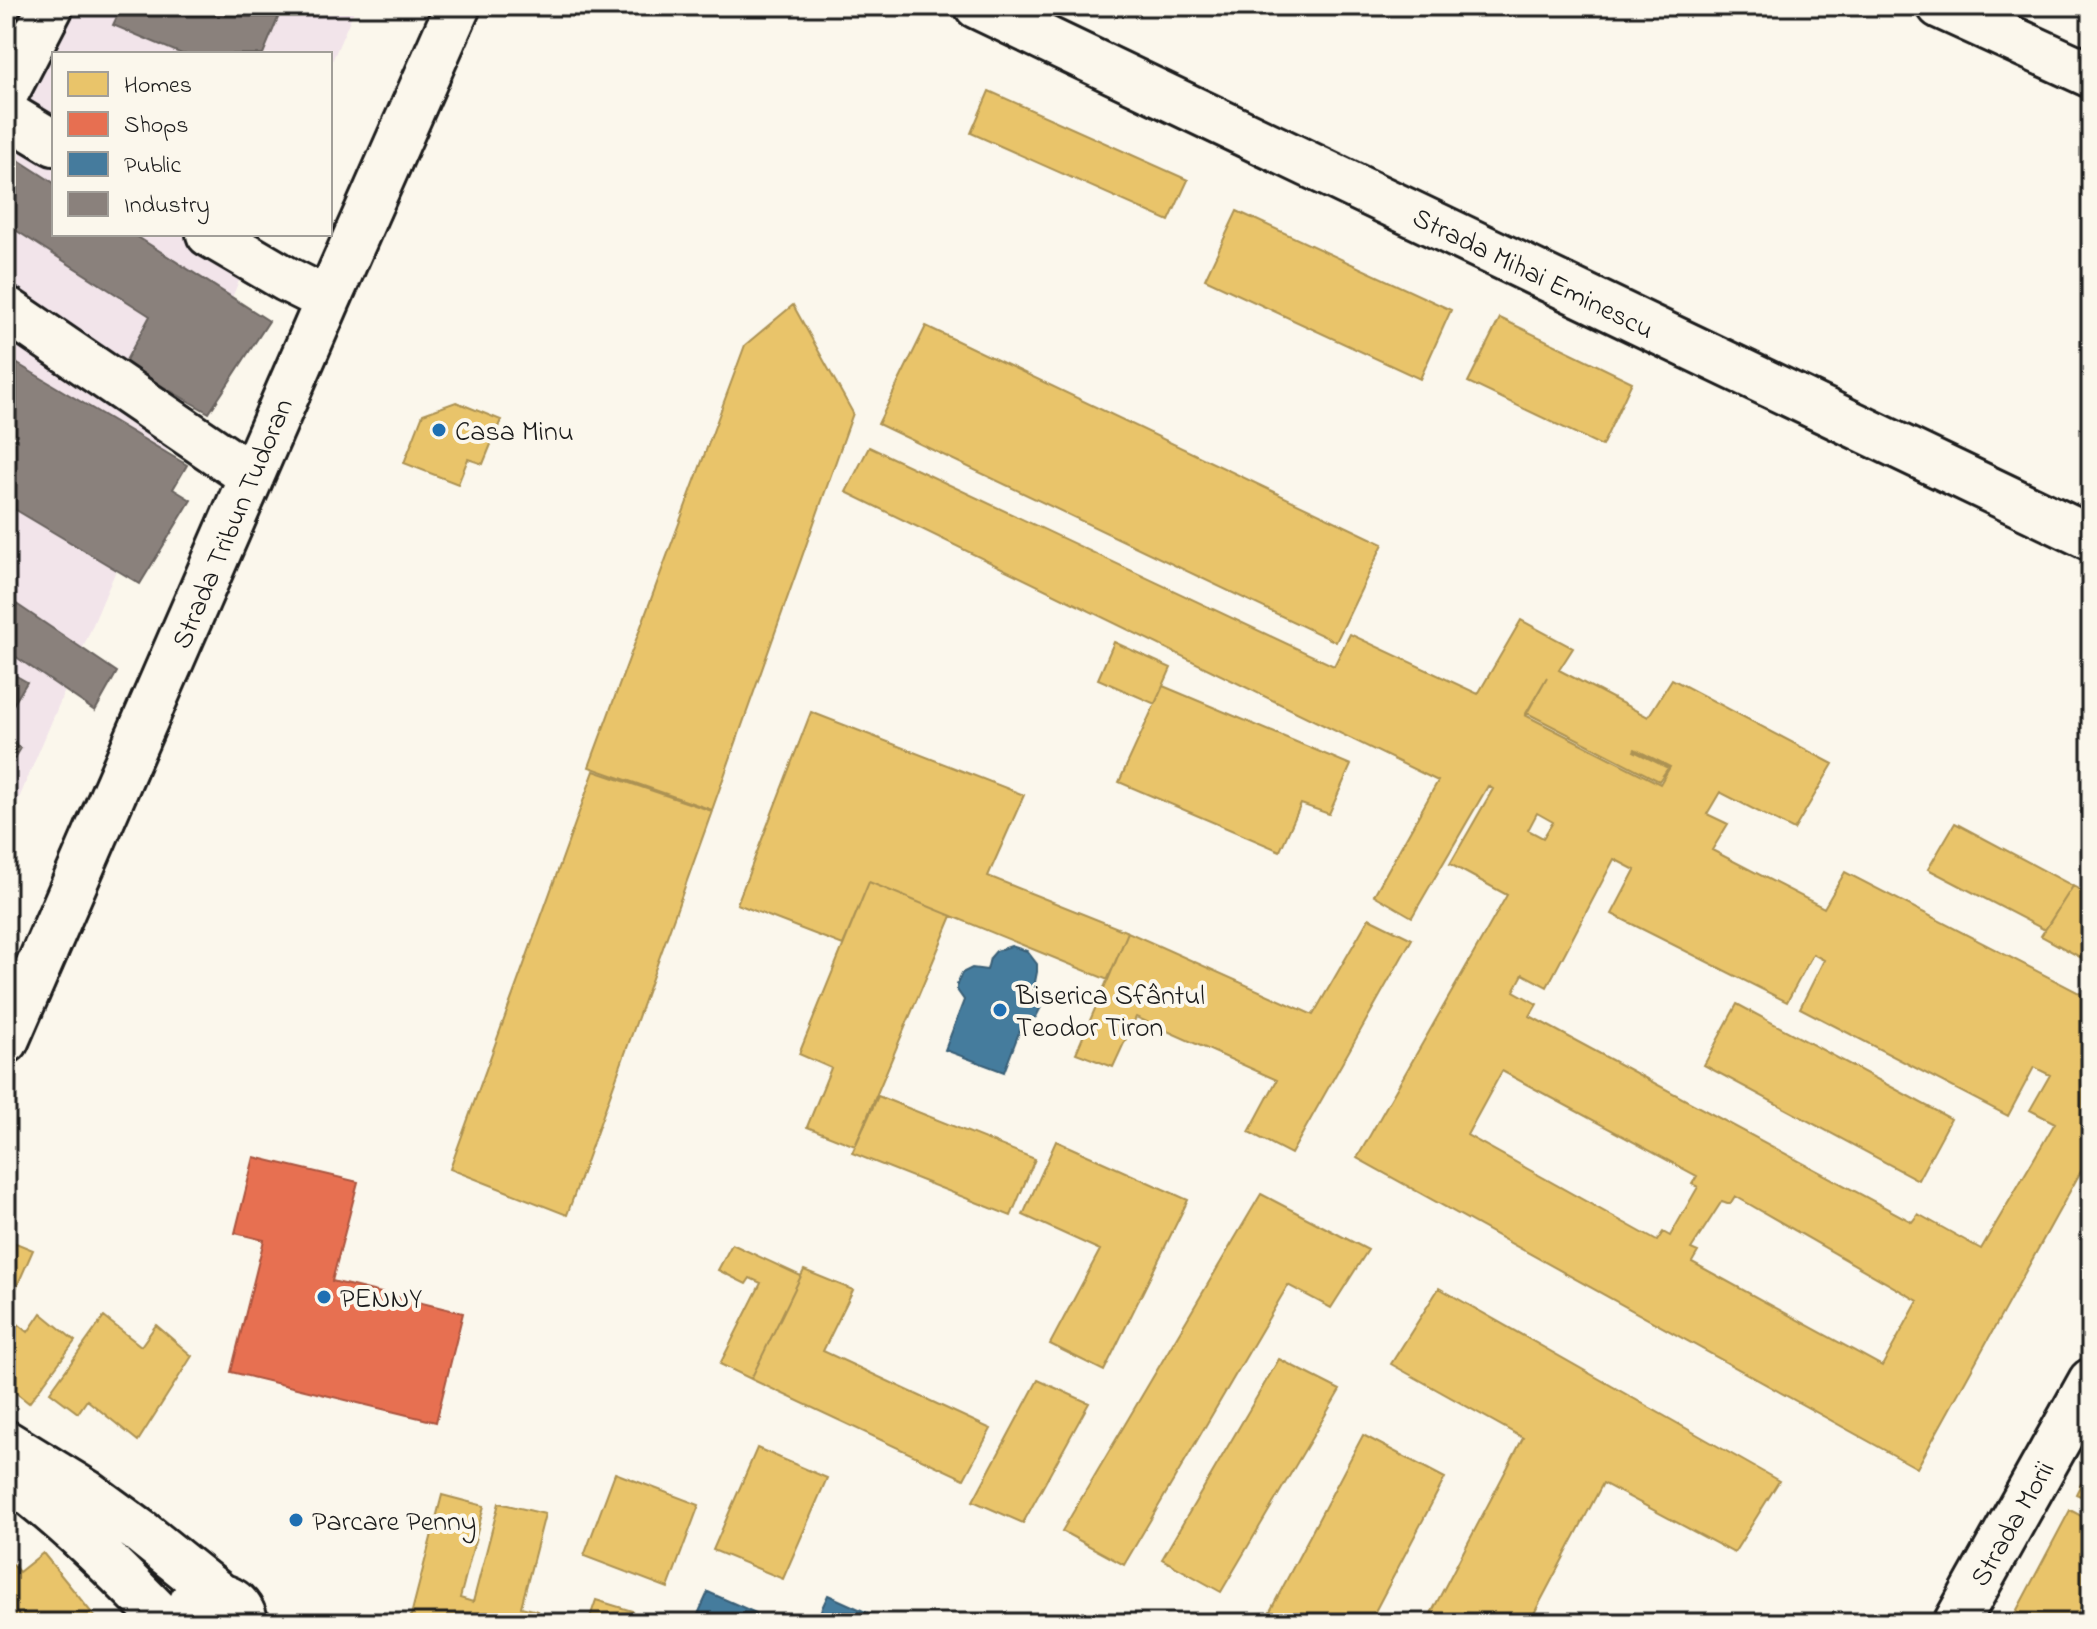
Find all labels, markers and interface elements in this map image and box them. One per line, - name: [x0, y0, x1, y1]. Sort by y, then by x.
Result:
- legend: [52, 52, 332, 236]
- text: Homes: [124, 69, 192, 104]
- text: Shops: [124, 109, 189, 144]
- text: Public: [124, 149, 181, 184]
- text: Industry: [124, 189, 210, 225]
- street label: Strada Mihai Eminescu: [1405, 199, 1660, 351]
- street label: Strada Tribun Tudoran: [163, 393, 306, 656]
- place label: Casa Minu: [455, 413, 574, 454]
- marker: Casa Minu: [430, 421, 448, 439]
- place label: Biserica Sfântul Teodor Tiron: [1015, 977, 1205, 1050]
- marker: Biserica Sfântul Teodor Tiron: [991, 1001, 1009, 1019]
- place label: PENNY: [340, 1280, 422, 1321]
- marker: PENNY: [315, 1288, 333, 1306]
- street label: Strada Morii: [1961, 1454, 2067, 1595]
- place label: Parcare Penny: [312, 1503, 476, 1544]
- marker: Parcare Penny: [287, 1511, 305, 1529]

